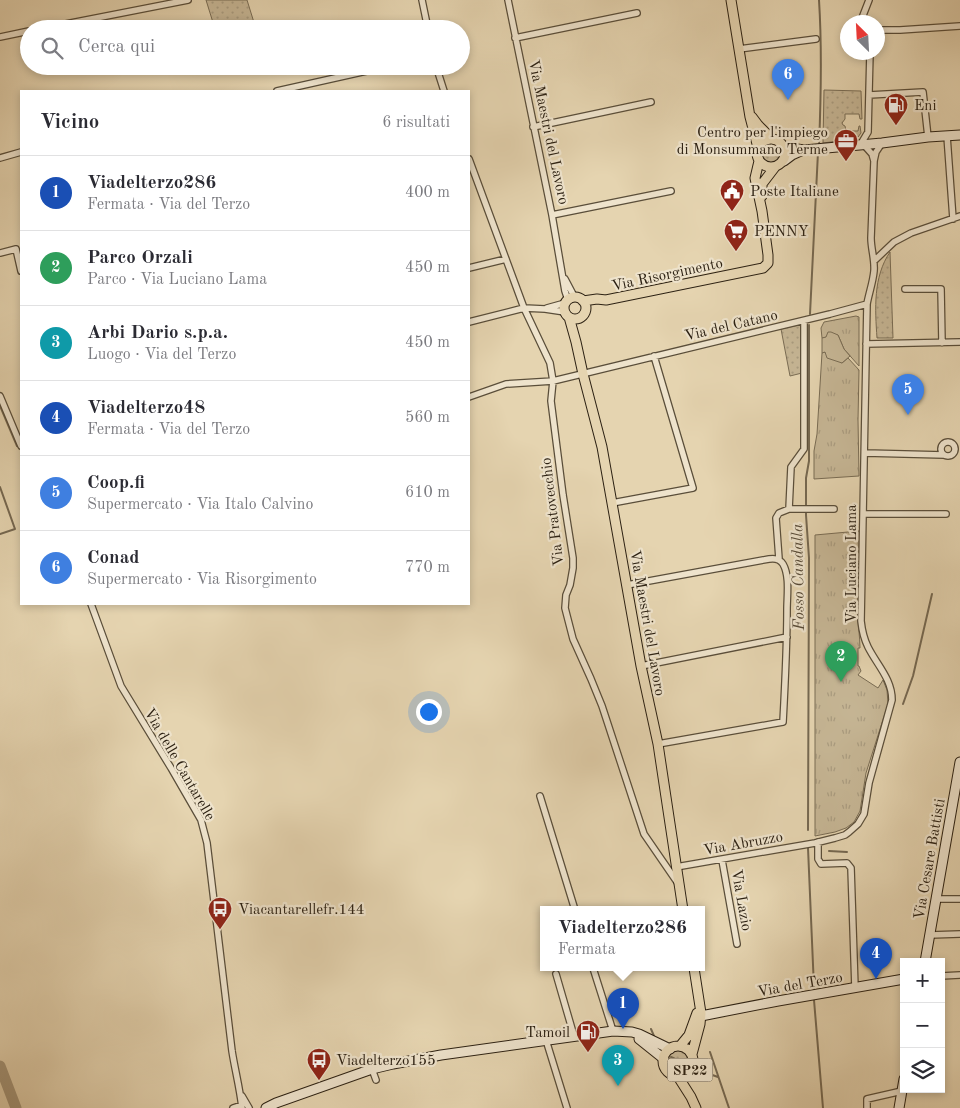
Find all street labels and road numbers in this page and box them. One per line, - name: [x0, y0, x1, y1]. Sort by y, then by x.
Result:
- street label: Via Maestri del Lavoro: [525, 58, 570, 206]
- street label: Via Risorgimento: [610, 256, 724, 295]
- street label: Via del Catano: [683, 308, 779, 344]
- street label: Via Pratovecchio: [539, 457, 568, 567]
- street label: Via Luciano Lama: [845, 504, 860, 624]
- street label: Via Maestri del Lavoro: [626, 549, 667, 697]
- street label: Via delle Cantarelle: [141, 706, 217, 823]
- street label: Via Cesare Battisti: [912, 797, 949, 921]
- street label: Via Abruzzo: [702, 830, 784, 859]
- street label: Via Lazio: [728, 868, 753, 932]
- street label: Via del Terzo: [756, 971, 844, 1000]
- road number: SP22: [668, 1058, 712, 1082]

